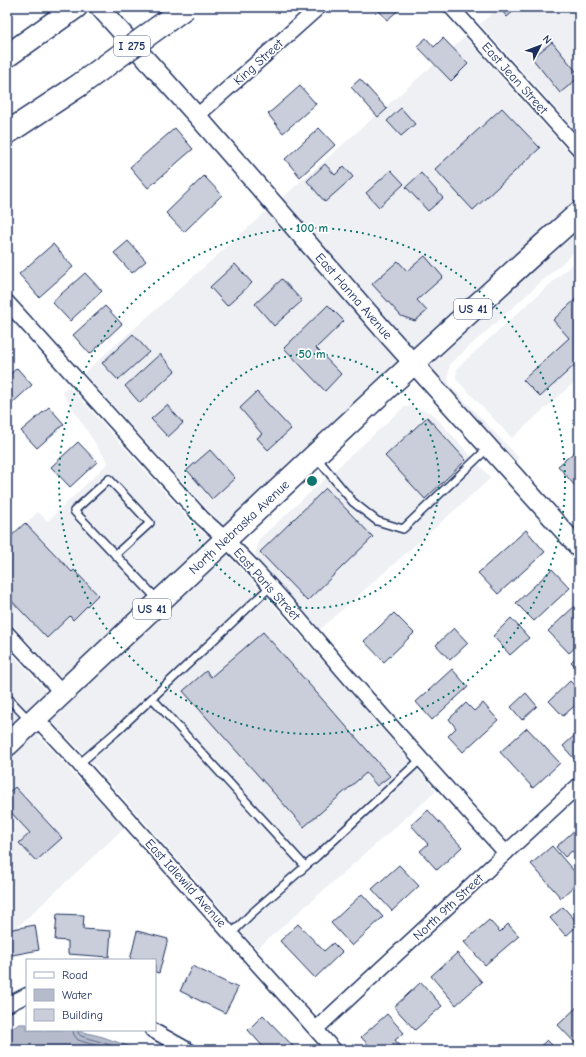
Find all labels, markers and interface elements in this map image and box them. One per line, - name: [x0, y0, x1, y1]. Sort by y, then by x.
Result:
- north arrow: [520, 26, 560, 66]
- text: N: [540, 33, 554, 47]
- street label: King Street: [230, 35, 287, 88]
- road number: I 275: [114, 36, 150, 56]
- street label: East Jean Street: [479, 39, 552, 118]
- text: 100 m: [296, 221, 328, 235]
- street label: East Hanna Avenue: [313, 250, 396, 342]
- road number: US 41: [454, 299, 492, 319]
- text: 50 m: [298, 347, 326, 361]
- centre of rings: [305, 474, 319, 488]
- street label: North Nebraska Avenue: [186, 476, 292, 577]
- street label: East Paris Street: [231, 545, 304, 624]
- road number: US 41: [133, 599, 171, 619]
- street label: East Idlewild Avenue: [142, 836, 230, 931]
- street label: North 9th Street: [410, 870, 487, 943]
- legend: [26, 959, 156, 1031]
- text: Road: [62, 968, 88, 982]
- text: Water: [62, 988, 92, 1002]
- text: Building: [62, 1008, 103, 1022]

